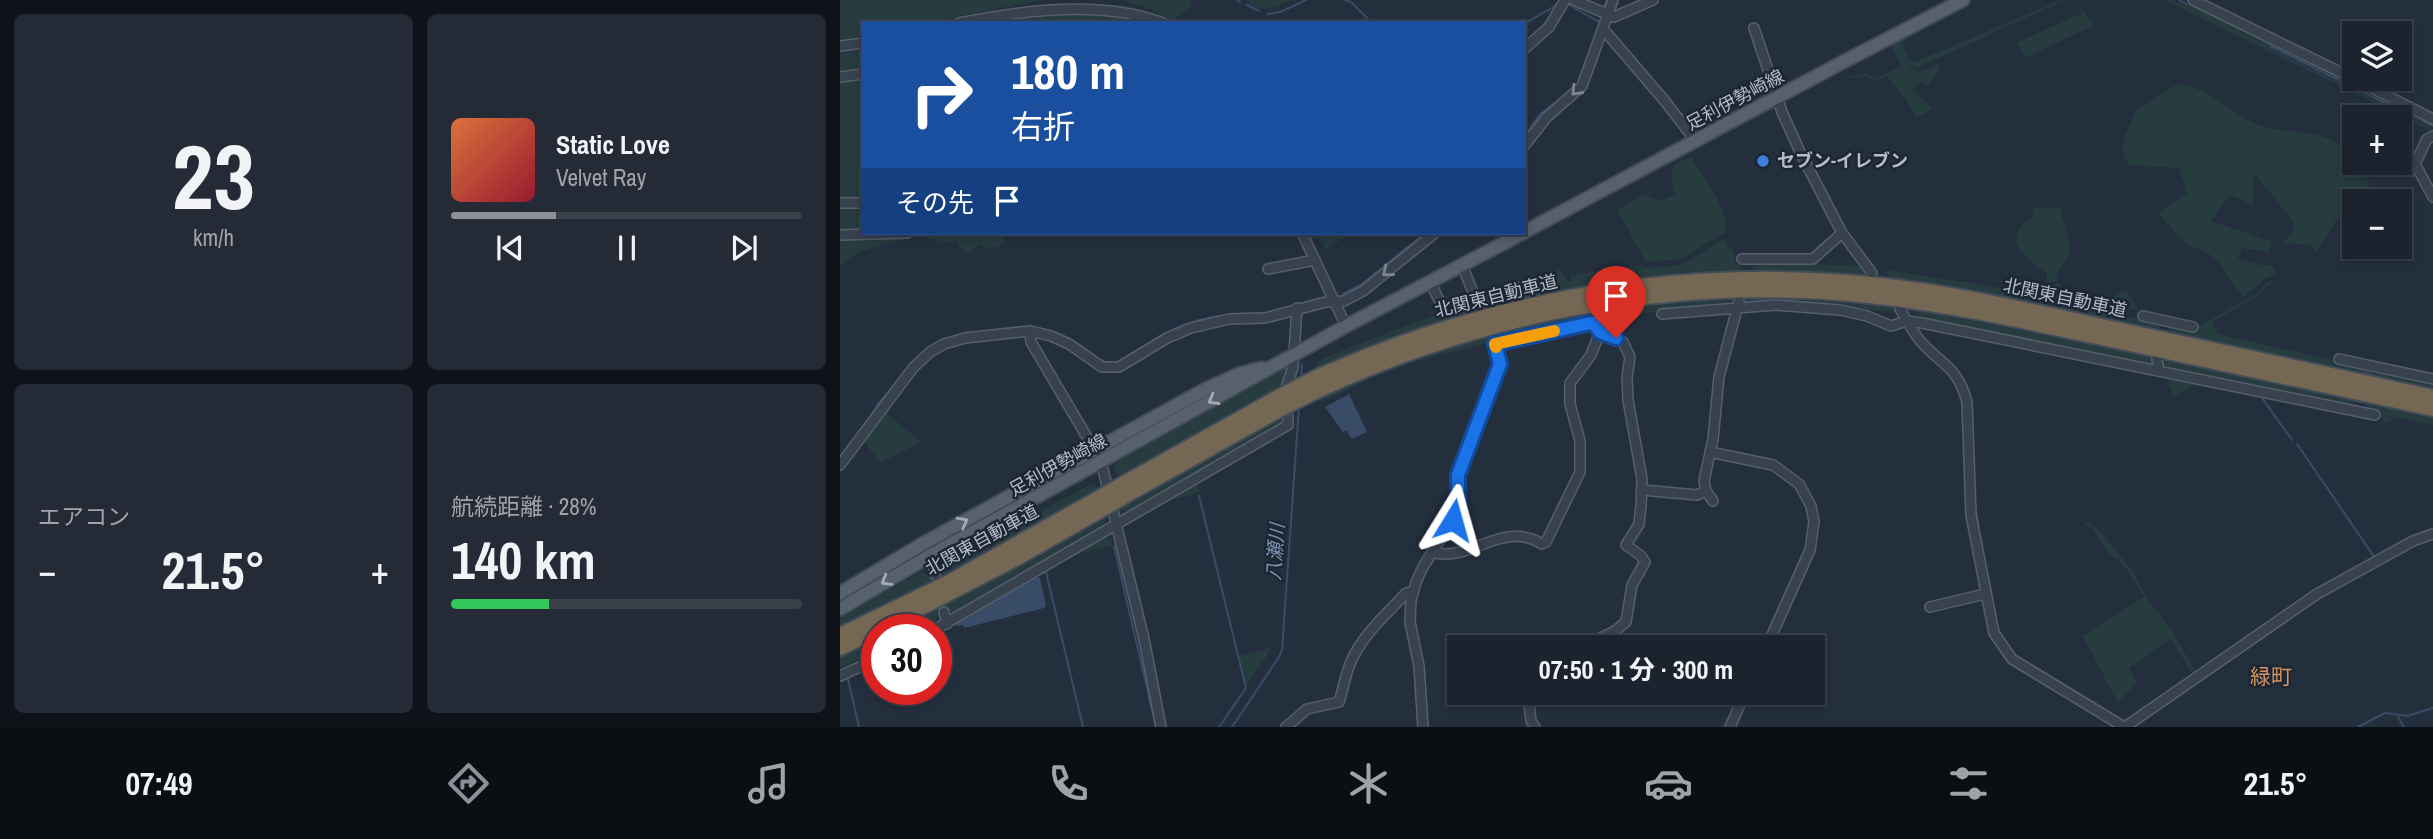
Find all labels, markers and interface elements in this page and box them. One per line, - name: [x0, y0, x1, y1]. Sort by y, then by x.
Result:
- map controls: [2342, 21, 2412, 259]
- button: layers: [2342, 21, 2412, 91]
- text: 180 m: [1011, 38, 1125, 104]
- icon: right: [896, 49, 987, 140]
- street label: 足利伊勢崎線: [1681, 63, 1788, 136]
- one-way arrow: [1571, 83, 1584, 96]
- text: 右折: [1011, 105, 1075, 148]
- button: +: [2342, 105, 2412, 175]
- text: 23: [172, 115, 255, 237]
- text: Static Love: [556, 127, 670, 162]
- place label: セブン-イレブン: [1777, 148, 1908, 173]
- marker: セブン-イレブン: [1755, 153, 1771, 169]
- text: Velvet Ray: [556, 162, 646, 193]
- icon: arrive: [988, 182, 1026, 220]
- text: その先: [896, 185, 974, 220]
- button: −: [2342, 189, 2412, 259]
- text: km/h: [193, 222, 234, 253]
- icon: previous: [491, 229, 529, 267]
- icon: pause: [608, 229, 646, 267]
- icon: next: [725, 229, 763, 267]
- one-way arrow: [1383, 263, 1395, 276]
- pin: [1586, 266, 1646, 338]
- street label: 北関東自動車道: [1432, 268, 1560, 323]
- street label: 北関東自動車道: [2001, 272, 2129, 323]
- icon: arrive: [1597, 277, 1635, 315]
- one-way arrow: [1208, 392, 1221, 405]
- street label: 足利伊勢崎線: [1004, 427, 1111, 502]
- position arrow: [1416, 483, 1490, 557]
- text: 航続距離 · 28%: [451, 491, 596, 522]
- street label: 北関東自動車道: [921, 498, 1043, 581]
- text: エアコン: [38, 501, 130, 532]
- one-way arrow: [956, 517, 968, 530]
- water label: 八瀬川: [1260, 521, 1290, 581]
- text: 140 km: [451, 525, 596, 595]
- text: 21.5°: [162, 535, 265, 605]
- text: −: [38, 545, 56, 596]
- text: +: [371, 545, 389, 596]
- one-way arrow: [880, 573, 893, 586]
- speed limit sign: 30: [861, 614, 952, 705]
- text: 07:50 · 1 分 · 300 m: [1539, 652, 1733, 687]
- district label: 緑町: [2250, 662, 2292, 691]
- icon: directions: [444, 759, 493, 808]
- icon: music: [744, 759, 793, 808]
- icon: phone: [1044, 759, 1093, 808]
- icon: climate: [1344, 759, 1393, 808]
- icon: car: [1644, 759, 1693, 808]
- icon: filters: [1944, 759, 1993, 808]
- text: 07:49: [126, 762, 193, 805]
- text: 21.5°: [2244, 762, 2307, 805]

